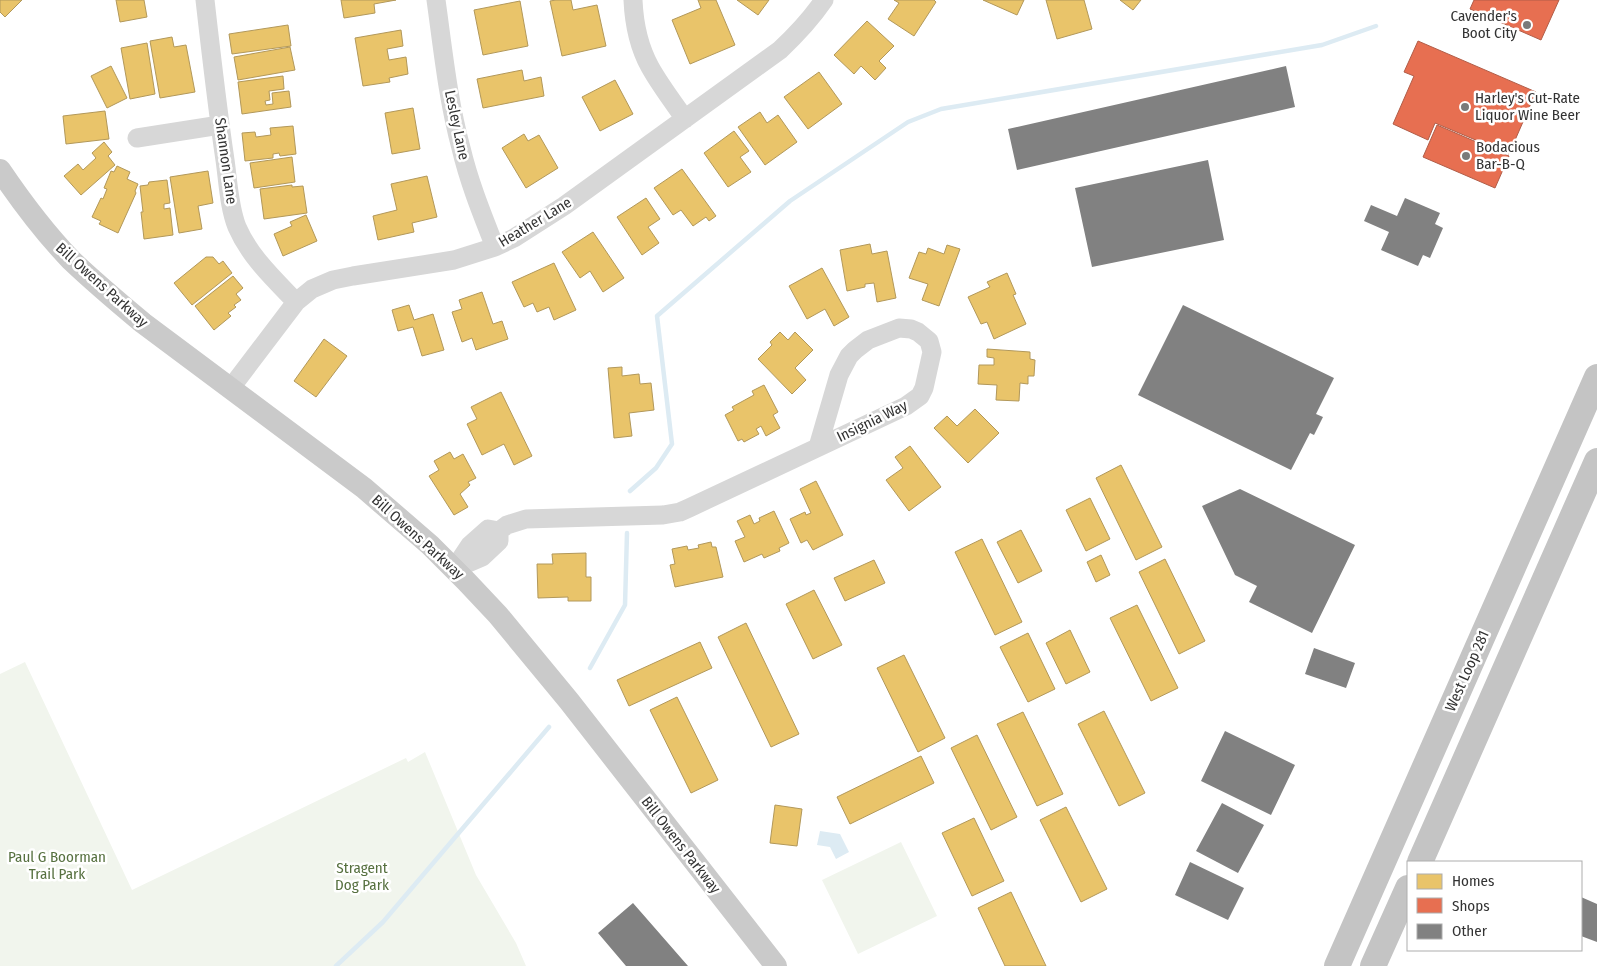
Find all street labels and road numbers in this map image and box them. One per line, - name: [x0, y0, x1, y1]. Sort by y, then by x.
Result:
- street label: Lesley Lane: [441, 89, 473, 161]
- street label: Shannon Lane: [211, 117, 241, 205]
- street label: Heather Lane: [495, 193, 575, 251]
- street label: Bill Owens Parkway: [52, 239, 152, 331]
- street label: Insignia Way: [834, 396, 910, 446]
- street label: Bill Owens Parkway: [368, 491, 468, 583]
- street label: West Loop 281: [1441, 628, 1493, 714]
- street label: Bill Owens Parkway: [638, 793, 725, 897]

